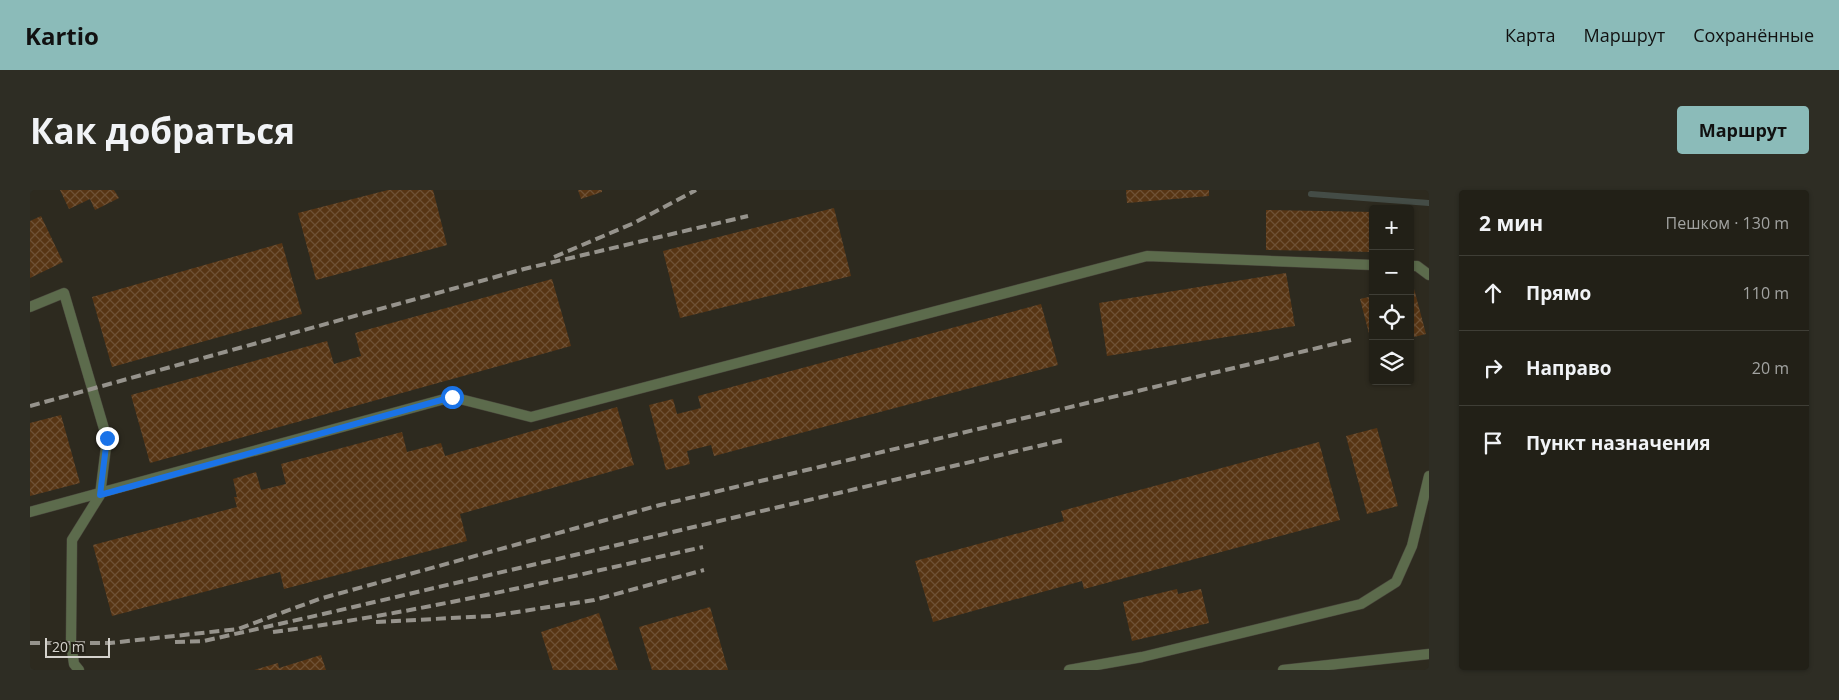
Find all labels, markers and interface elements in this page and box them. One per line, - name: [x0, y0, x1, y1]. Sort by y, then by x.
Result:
- text: Kartio: [25, 19, 99, 52]
- text: Карта: [1505, 23, 1555, 47]
- text: Маршрут: [1583, 23, 1665, 47]
- text: Сохранённые: [1693, 23, 1814, 47]
- button: Маршрут: [1677, 106, 1809, 154]
- text: Как добраться: [30, 107, 295, 154]
- map controls: [1369, 205, 1414, 385]
- button: +: [1369, 205, 1414, 250]
- text: 2 мин: [1479, 209, 1543, 237]
- text: Пешком · 130 m: [1666, 212, 1789, 234]
- button: −: [1369, 250, 1414, 295]
- icon: ahead: [1479, 279, 1507, 307]
- text: Прямо: [1526, 280, 1591, 306]
- text: 110 m: [1743, 282, 1789, 304]
- button: locate: [1369, 295, 1414, 340]
- button: layers: [1369, 340, 1414, 385]
- icon: right: [1479, 354, 1507, 382]
- text: Направо: [1526, 355, 1612, 381]
- text: 20 m: [1752, 357, 1789, 379]
- route start: [441, 386, 464, 409]
- route end: [96, 427, 119, 450]
- icon: arrive: [1479, 429, 1507, 457]
- text: Пункт назначения: [1526, 430, 1711, 456]
- scale bar: [45, 635, 110, 658]
- text: 20 m: [52, 637, 85, 656]

